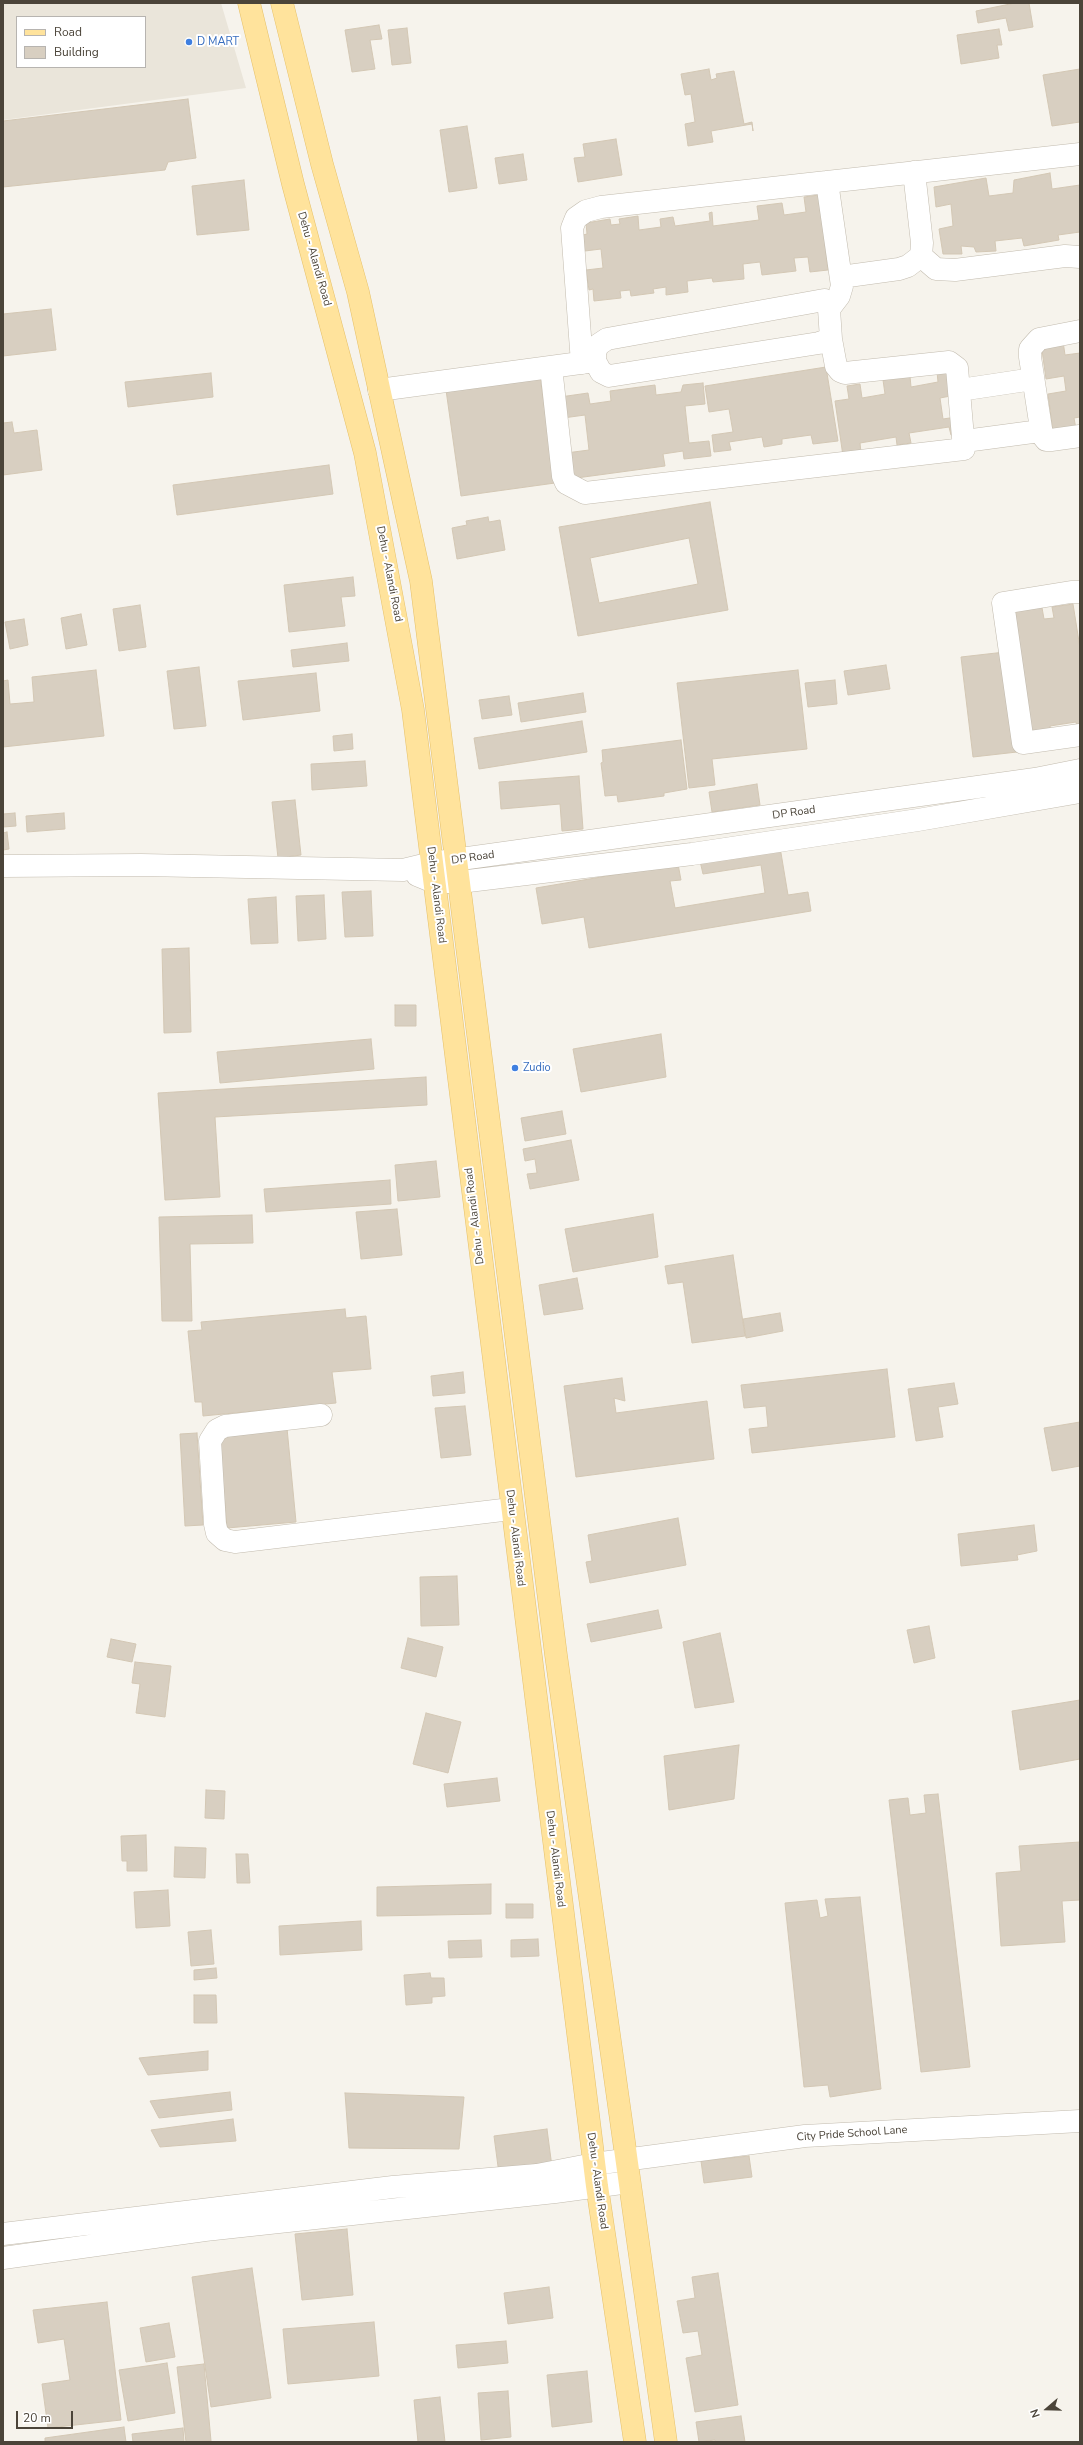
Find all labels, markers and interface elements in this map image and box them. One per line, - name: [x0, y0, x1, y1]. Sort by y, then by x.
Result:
- legend: [16, 16, 146, 68]
- text: Road: [54, 24, 82, 40]
- place label: D MART: [197, 35, 239, 49]
- marker: D MART: [184, 37, 194, 47]
- text: Building: [54, 44, 99, 60]
- street label: Dehu - Alandi Road: [294, 210, 334, 308]
- street label: Dehu - Alandi Road: [373, 525, 405, 623]
- street label: DP Road: [772, 803, 816, 823]
- street label: Dehu - Alandi Road: [424, 846, 448, 944]
- street label: DP Road: [451, 848, 495, 868]
- place label: Zudio: [523, 1061, 551, 1075]
- marker: Zudio: [510, 1063, 520, 1073]
- street label: Dehu - Alandi Road: [463, 1167, 487, 1265]
- street label: Dehu - Alandi Road: [503, 1489, 527, 1587]
- street label: Dehu - Alandi Road: [543, 1810, 567, 1908]
- street label: City Pride School Lane: [796, 2124, 908, 2144]
- street label: Dehu - Alandi Road: [584, 2132, 610, 2230]
- north arrow: [1027, 2389, 1067, 2429]
- scale bar: [18, 2403, 75, 2429]
- text: N: [1027, 2407, 1044, 2420]
- text: 20 m: [23, 2410, 51, 2426]

